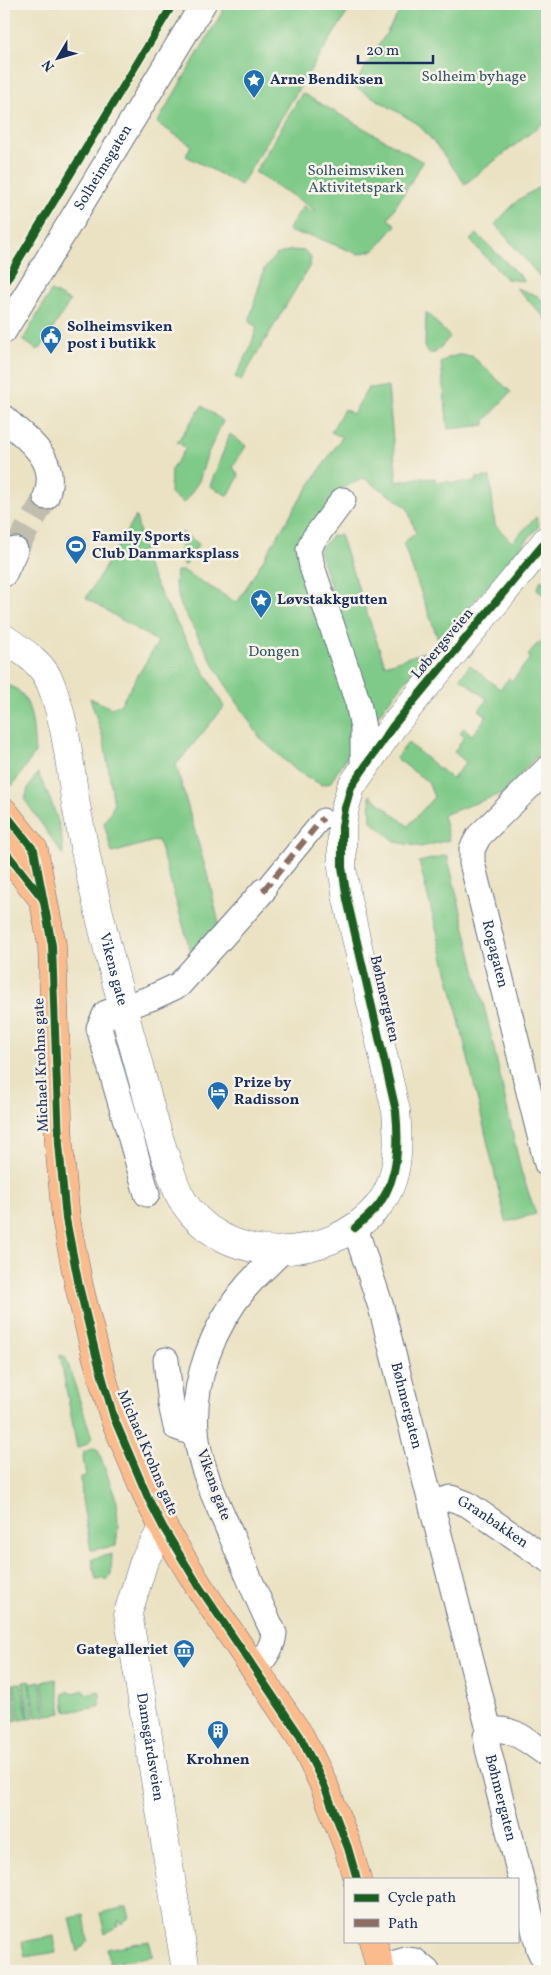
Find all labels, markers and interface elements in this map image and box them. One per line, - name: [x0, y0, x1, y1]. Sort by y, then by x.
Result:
- north arrow: [32, 32, 82, 82]
- scale bar: [358, 32, 434, 64]
- text: 20 m: [366, 41, 399, 62]
- text: N: [38, 55, 60, 75]
- park label: Solheim byhage: [422, 67, 526, 88]
- place icon: Arne Bendiksen: [242, 68, 266, 99]
- place label: Arne Bendiksen: [270, 70, 384, 91]
- street label: Solheimsgaten: [69, 121, 138, 215]
- park label: Solheimsviken Aktivitetspark: [307, 161, 405, 199]
- place label: Solheimsviken post i butikk: [67, 317, 173, 355]
- public building icon: Solheimsviken post i butikk: [39, 324, 63, 355]
- place label: Family Sports Club Danmarksplass: [92, 527, 239, 565]
- sports icon: Family Sports Club Danmarksplass: [64, 534, 88, 565]
- place icon: Løvstakkgutten: [249, 588, 273, 619]
- place label: Løvstakkgutten: [277, 590, 388, 611]
- street label: Løbergsveien: [407, 604, 479, 684]
- park label: Dongen: [248, 642, 300, 663]
- street label: Rogagaten: [476, 918, 513, 990]
- street label: Vikens gate: [94, 931, 133, 1008]
- street label: Bøhmergaten: [364, 953, 404, 1045]
- street label: Michael Krohns gate: [29, 997, 55, 1133]
- place label: Prize by Radisson: [234, 1073, 300, 1111]
- hotel icon: Prize by Radisson: [206, 1080, 230, 1111]
- street label: Bøhmergaten: [385, 1360, 427, 1451]
- street label: Michael Krohns gate: [111, 1387, 183, 1519]
- street label: Vikens gate: [190, 1446, 236, 1524]
- street label: Granbakken: [454, 1491, 532, 1554]
- museum icon: Gategalleriet: [172, 1638, 196, 1669]
- place label: Gategalleriet: [76, 1640, 168, 1661]
- street label: Damsgårdsveien: [131, 1691, 169, 1803]
- building icon: Krohnen: [206, 1719, 230, 1750]
- place label: Krohnen: [186, 1750, 250, 1771]
- street label: Bøhmergaten: [479, 1752, 522, 1844]
- legend: [344, 1878, 518, 1942]
- text: Cycle path: [388, 1888, 456, 1909]
- text: Path: [388, 1914, 418, 1935]

